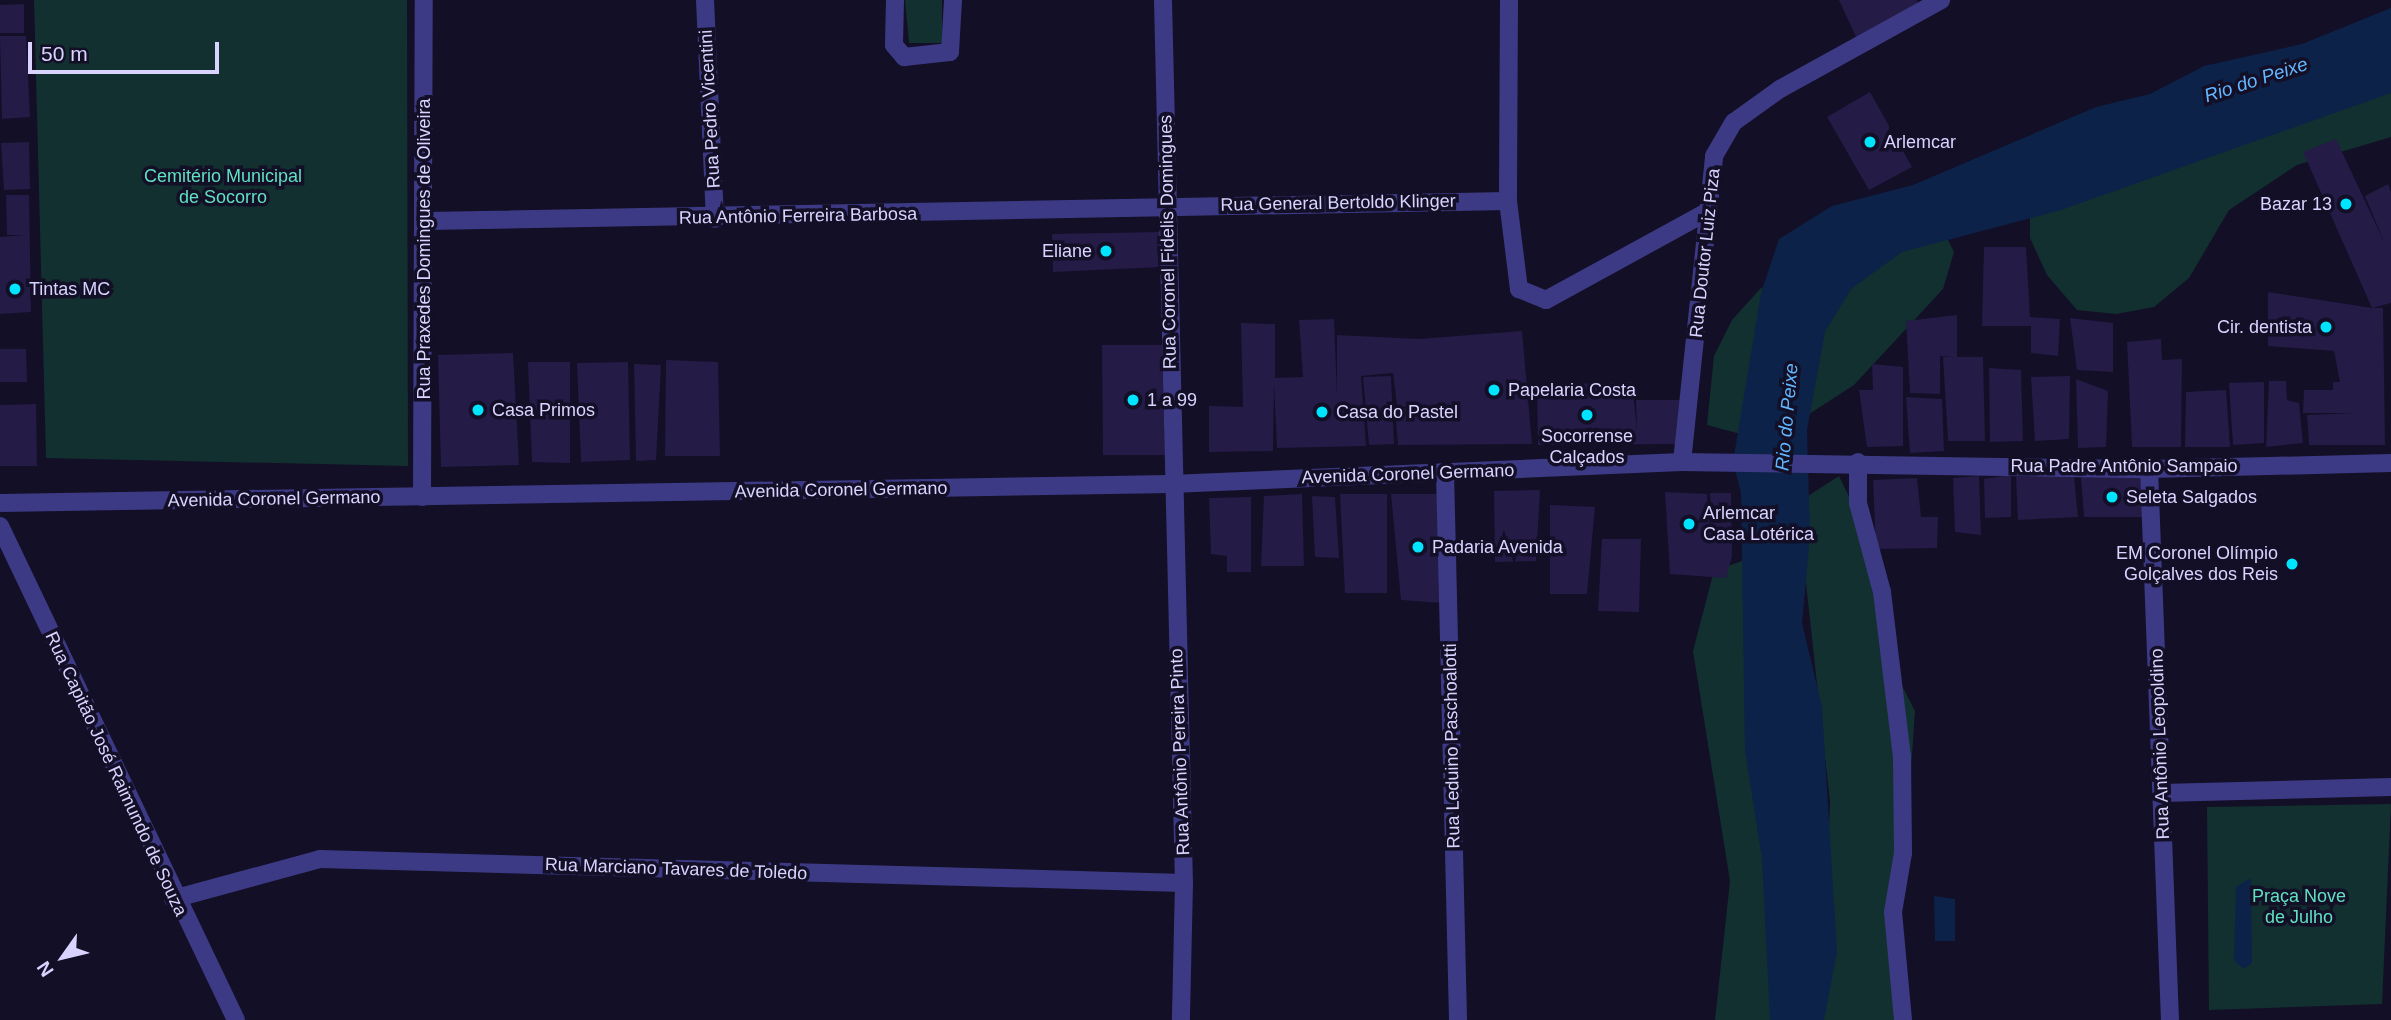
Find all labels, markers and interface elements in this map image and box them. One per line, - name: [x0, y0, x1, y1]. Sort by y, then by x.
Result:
- scale bar: [32, 28, 222, 72]
- street label: Rua Pedro Vicentini: [695, 29, 725, 189]
- text: 50 m: [41, 42, 88, 65]
- water label: Rio do Peixe: [2201, 53, 2311, 107]
- street label: Rua Praxedes Domingues de Oliveira: [413, 98, 435, 400]
- street label: Rua Coronel Fidelis Domingues: [1155, 115, 1181, 369]
- place label: Arlemcar: [1884, 131, 1956, 153]
- marker: Arlemcar: [1862, 134, 1878, 150]
- park label: Cemitério Municipal de Socorro: [144, 166, 302, 208]
- street label: Rua Doutor Luiz Piza: [1685, 167, 1725, 339]
- street label: Rua General Bertoldo Klinger: [1220, 190, 1456, 216]
- place label: Bazar 13: [2260, 193, 2332, 215]
- marker: Bazar 13: [2338, 196, 2354, 212]
- street label: Rua Antônio Ferreira Barbosa: [678, 203, 918, 229]
- place label: Eliane: [1042, 240, 1092, 262]
- marker: Eliane: [1098, 243, 1114, 259]
- place label: Tintas MC: [29, 278, 110, 300]
- marker: Tintas MC: [7, 281, 23, 297]
- place label: Cir. dentista: [2217, 316, 2312, 338]
- marker: Cir. dentista: [2318, 319, 2334, 335]
- water label: Rio do Peixe: [1771, 362, 1803, 472]
- place label: Papelaria Costa: [1508, 379, 1636, 401]
- marker: Papelaria Costa: [1486, 382, 1502, 398]
- place label: 1 a 99: [1147, 389, 1197, 411]
- marker: 1 a 99: [1125, 392, 1141, 408]
- place label: Casa Primos: [492, 399, 595, 421]
- place label: Casa do Pastel: [1336, 401, 1458, 423]
- marker: Casa Primos: [470, 402, 486, 418]
- marker: Casa do Pastel: [1314, 404, 1330, 420]
- marker: Socorrense Calçados: [1579, 407, 1595, 423]
- place label: Socorrense Calçados: [1541, 426, 1633, 468]
- street label: Rua Padre Antônio Sampaio: [2010, 455, 2238, 477]
- street label: Avenida Coronel Germano: [1301, 459, 1515, 489]
- street label: Avenida Coronel Germano: [734, 477, 948, 503]
- street label: Avenida Coronel Germano: [167, 486, 381, 512]
- place label: Seleta Salgados: [2126, 486, 2257, 508]
- marker: Seleta Salgados: [2104, 489, 2120, 505]
- place label: Arlemcar Casa Lotérica: [1703, 503, 1814, 546]
- marker: Arlemcar Casa Lotérica: [1681, 516, 1697, 532]
- place label: Padaria Avenida: [1432, 536, 1564, 558]
- marker: Padaria Avenida: [1410, 539, 1426, 555]
- place label: EM Coronel Olímpio Golçalves dos Reis: [2116, 543, 2278, 586]
- marker: EM Coronel Olímpio Golçalves dos Reis: [2284, 556, 2300, 572]
- street label: Rua Capitão José Raimundo de Souza: [40, 628, 192, 920]
- street label: Rua Leduino Paschoalotti: [1439, 643, 1465, 849]
- street label: Rua Antônio Pereira Pinto: [1166, 648, 1194, 856]
- street label: Rua Antônio Leopoldino: [2146, 648, 2174, 840]
- street label: Rua Marciano Tavares de Toledo: [544, 854, 808, 884]
- park label: Praça Nove de Julho: [2252, 886, 2346, 928]
- north arrow: [28, 922, 98, 992]
- text: N: [33, 957, 58, 981]

